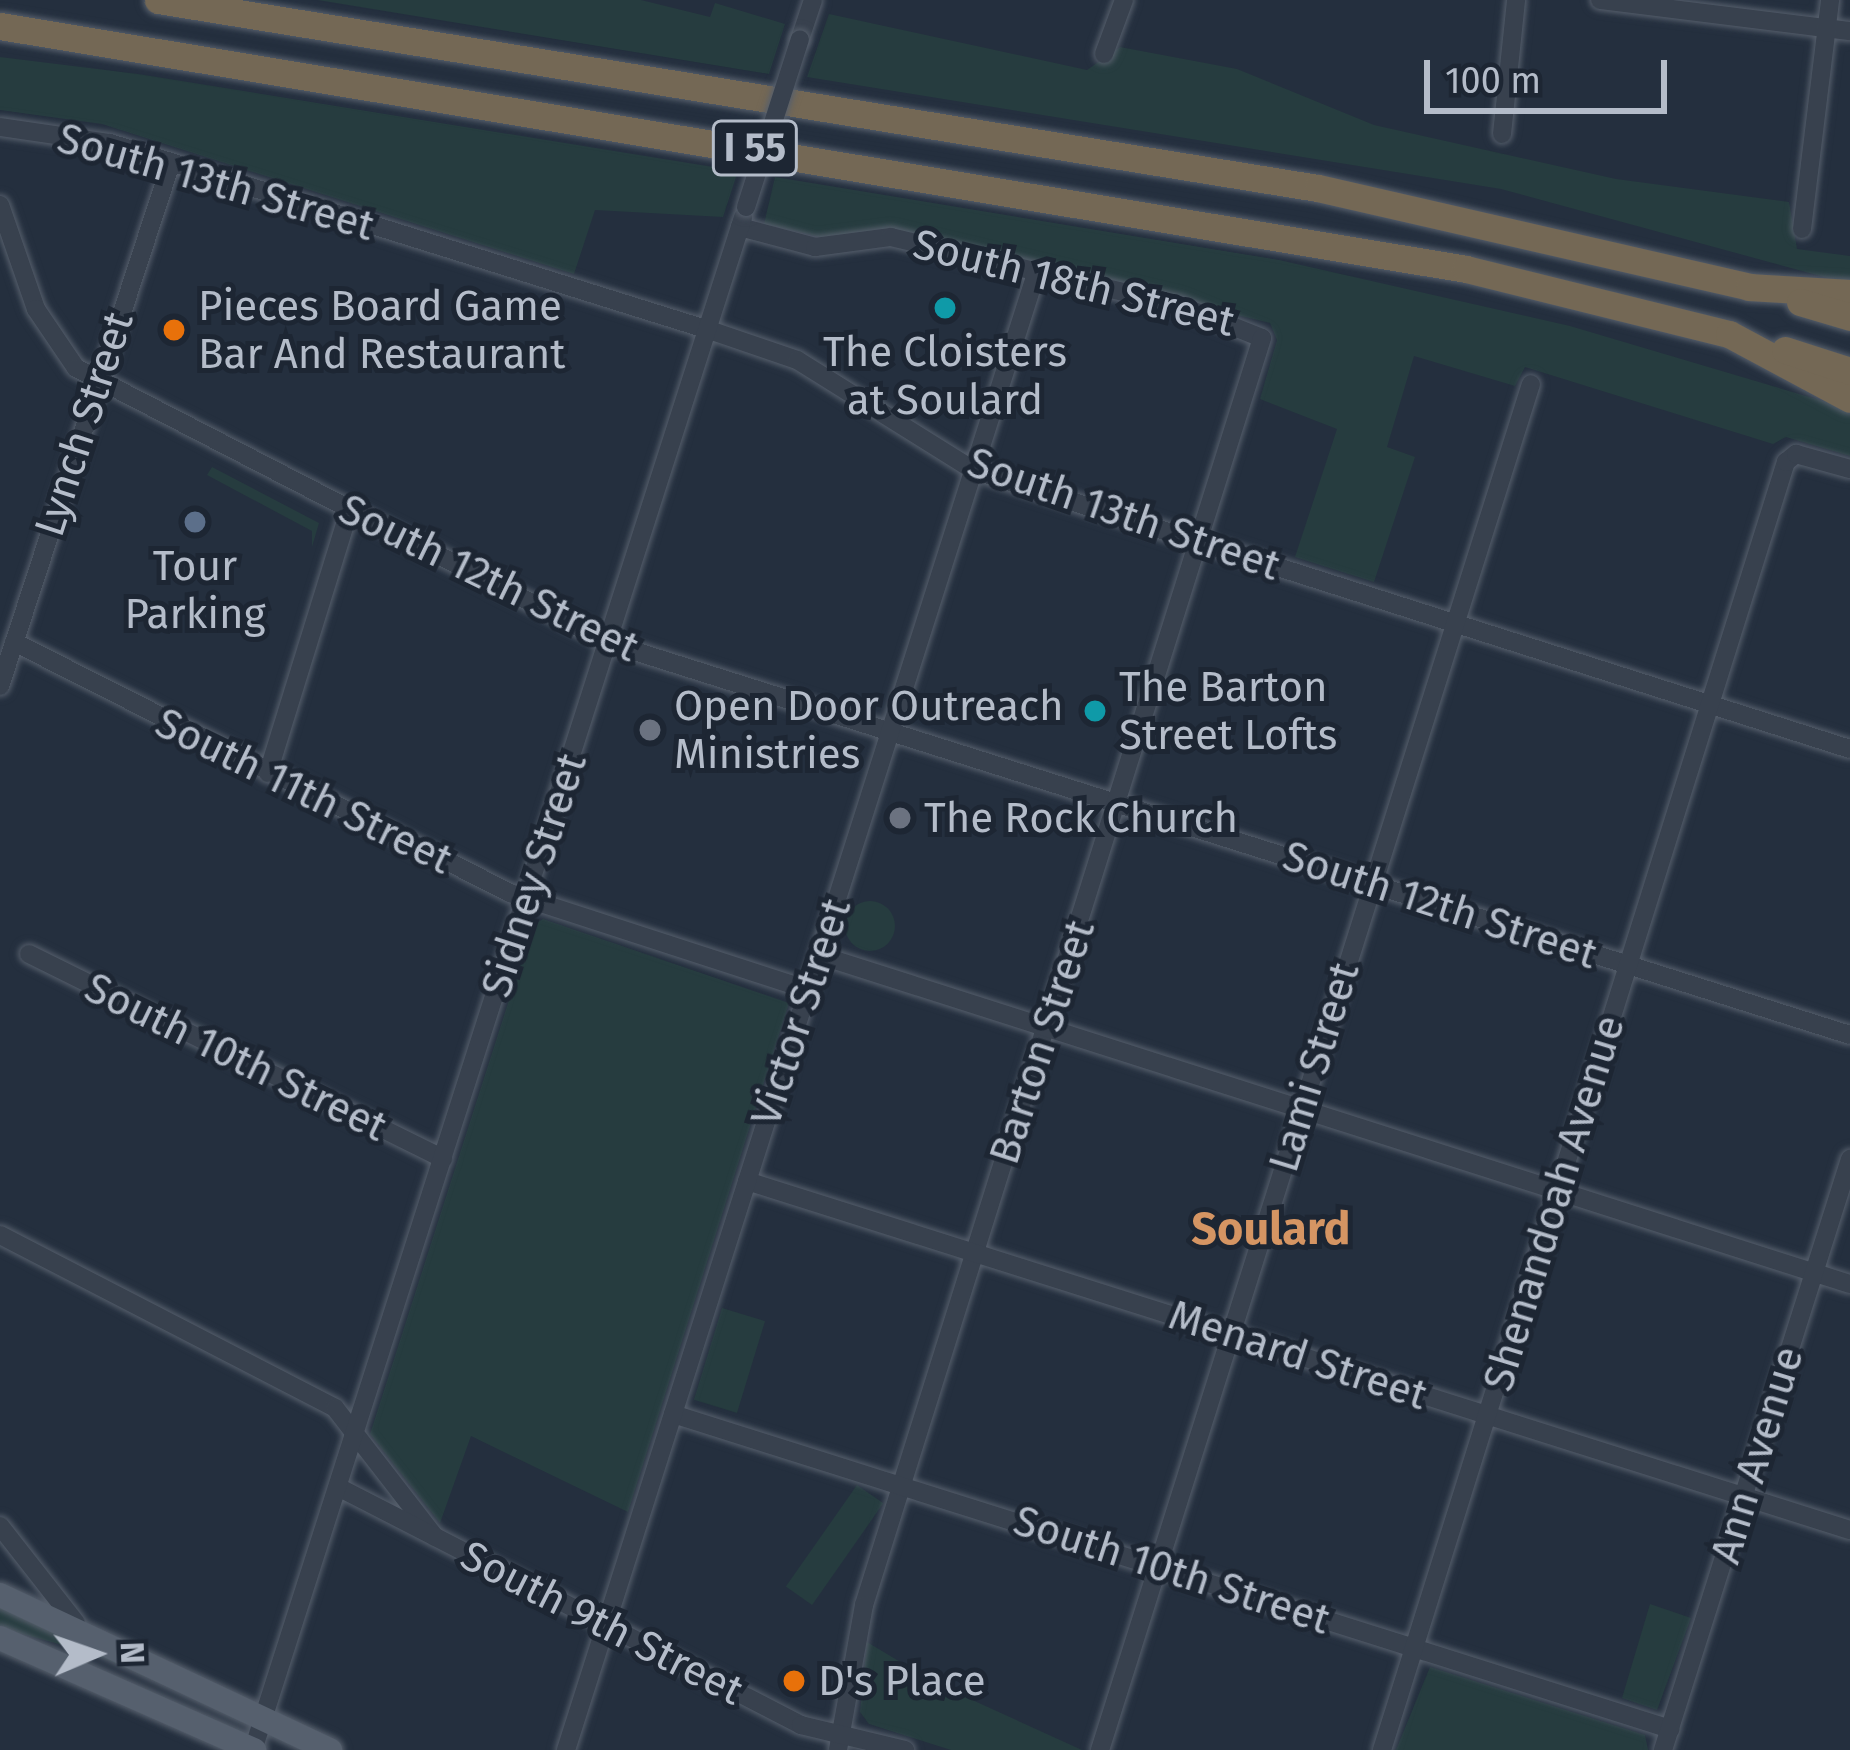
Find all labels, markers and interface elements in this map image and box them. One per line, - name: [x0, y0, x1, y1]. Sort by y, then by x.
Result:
- scale bar: [1430, 36, 1673, 110]
- text: 100 m: [1445, 59, 1541, 103]
- street label: South 13th Street: [52, 113, 380, 251]
- road number: I 55: [710, 115, 800, 181]
- street label: South 18th Street: [908, 219, 1240, 347]
- place label: Pieces Board Game Bar And Restaurant: [198, 281, 565, 380]
- marker: The Cloisters at Soulard: [932, 295, 958, 321]
- street label: Lynch Street: [24, 305, 144, 543]
- marker: Pieces Board Game Bar And Restaurant: [161, 317, 187, 343]
- place label: The Cloisters at Soulard: [823, 327, 1067, 425]
- street label: South 13th Street: [961, 437, 1287, 591]
- street label: South 12th Street: [331, 484, 647, 672]
- marker: Tour Parking: [182, 509, 208, 535]
- place label: Tour Parking: [125, 541, 265, 640]
- place label: The Barton Street Lofts: [1119, 662, 1337, 760]
- place label: Open Door Outreach Ministries: [674, 681, 1064, 780]
- street label: South 11th Street: [148, 697, 460, 885]
- marker: The Barton Street Lofts: [1082, 698, 1108, 724]
- marker: Open Door Outreach Ministries: [637, 717, 663, 743]
- street label: Sidney Street: [471, 747, 597, 1003]
- place label: The Rock Church: [924, 793, 1238, 843]
- marker: The Rock Church: [887, 805, 913, 831]
- street label: South 12th Street: [1277, 831, 1603, 979]
- street label: Victor Street: [741, 892, 861, 1132]
- street label: Barton Street: [979, 914, 1105, 1170]
- street label: Lami Street: [1258, 956, 1370, 1178]
- street label: South 10th Street: [77, 962, 395, 1152]
- street label: Shenandoah Avenue: [1473, 1009, 1635, 1397]
- district label: Soulard: [1191, 1203, 1351, 1257]
- street label: Menard Street: [1163, 1290, 1433, 1420]
- street label: Ann Avenue: [1700, 1341, 1814, 1569]
- street label: South 10th Street: [1008, 1495, 1336, 1645]
- street label: South 9th Street: [453, 1530, 751, 1716]
- north arrow: [36, 1594, 156, 1714]
- text: N: [112, 1641, 152, 1664]
- place label: D's Place: [818, 1656, 986, 1706]
- marker: D's Place: [781, 1668, 807, 1694]

